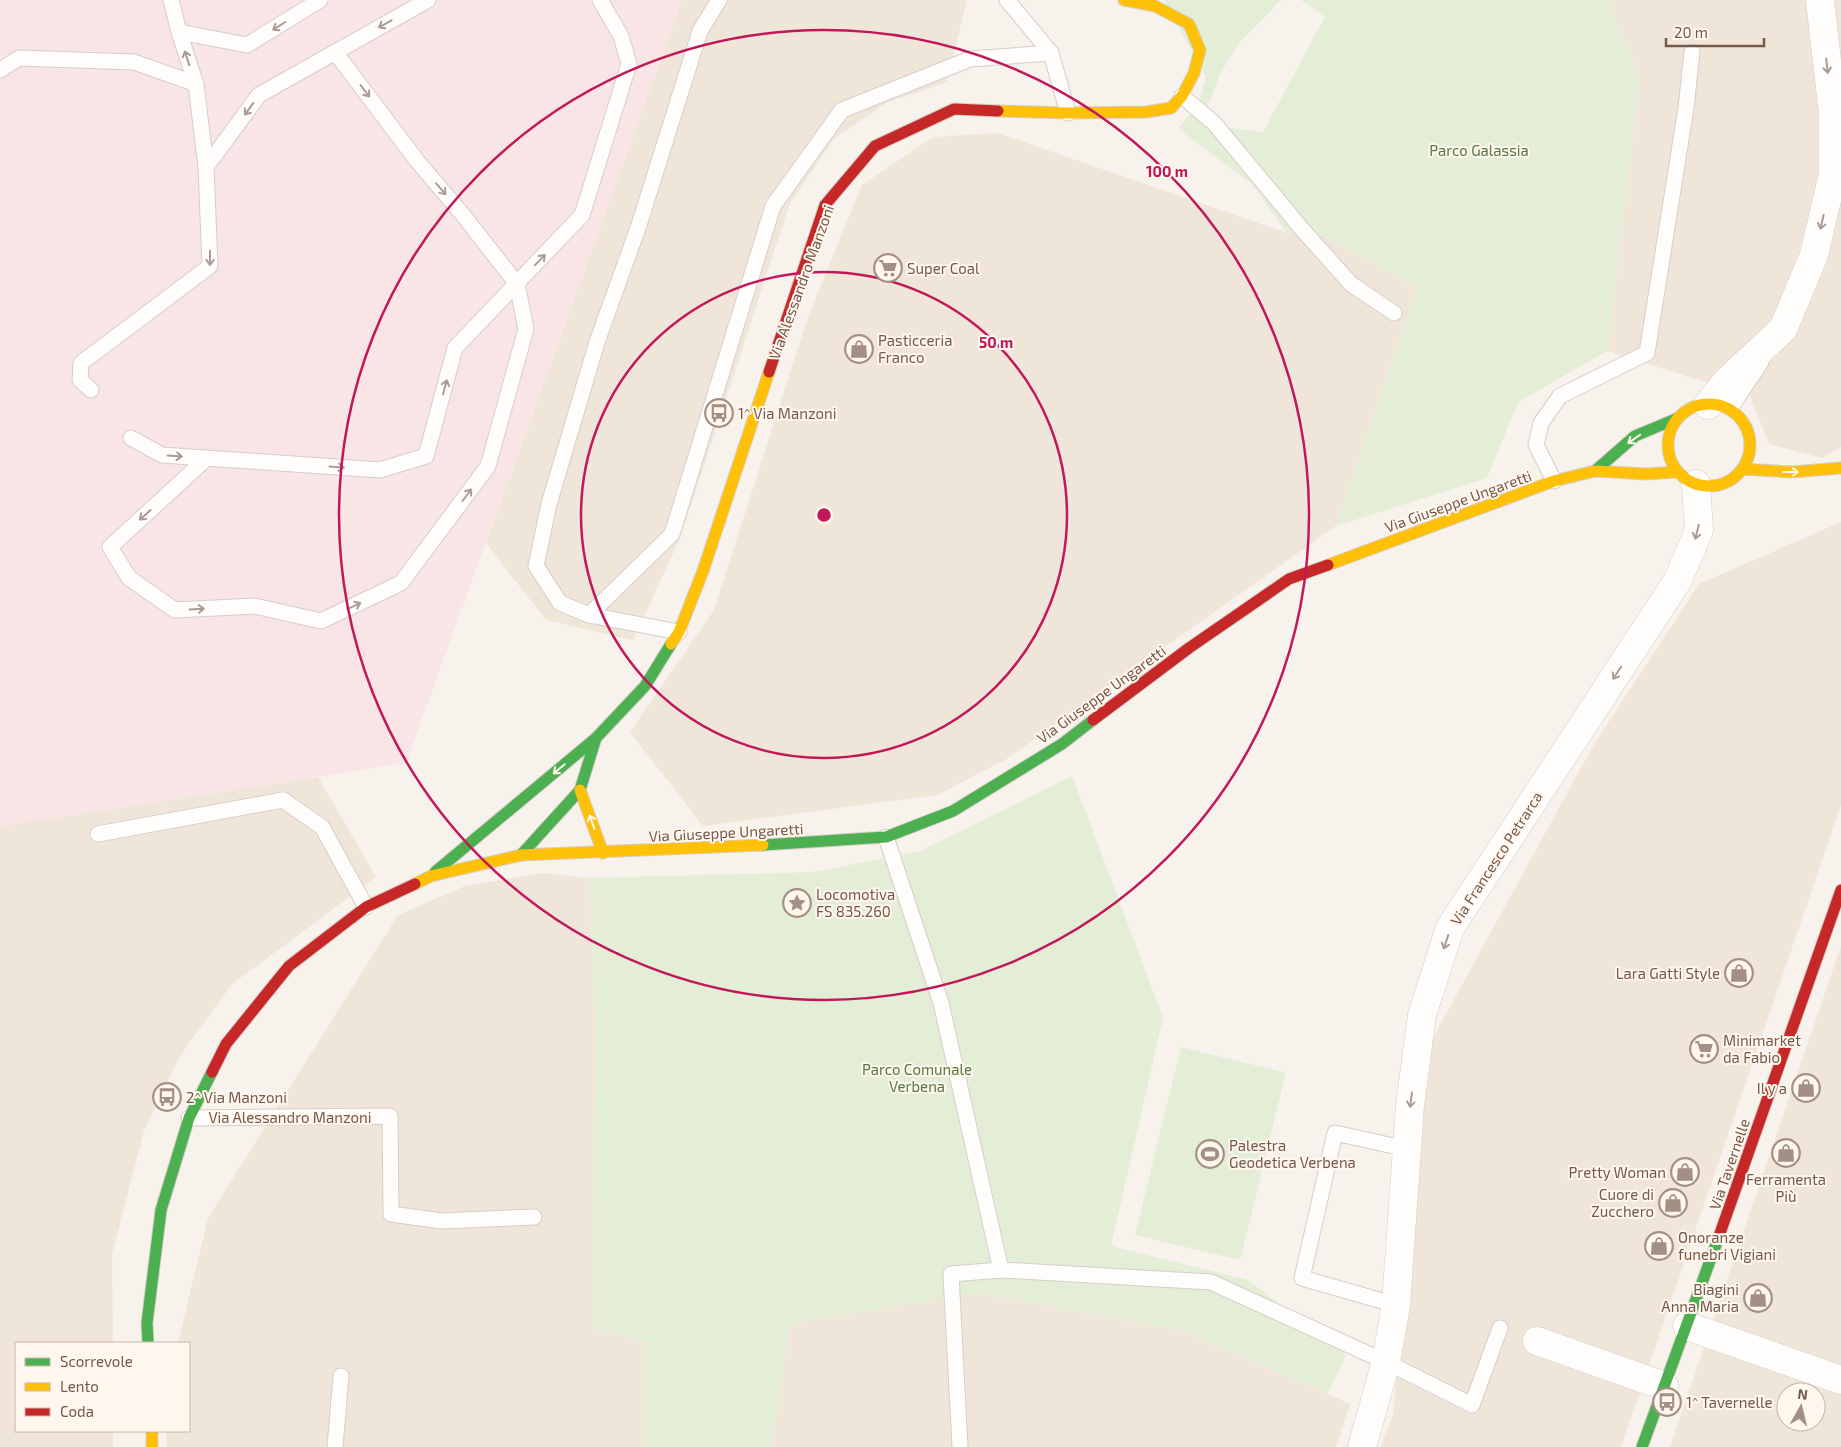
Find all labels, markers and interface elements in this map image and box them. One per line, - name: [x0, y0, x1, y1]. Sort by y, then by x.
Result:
- scale bar: [1666, 15, 1764, 47]
- one-way arrow: [378, 19, 393, 29]
- one-way arrow: [272, 20, 286, 31]
- text: 20 m: [1674, 23, 1708, 41]
- one-way arrow: [182, 50, 192, 66]
- one-way arrow: [1823, 58, 1832, 74]
- one-way arrow: [359, 84, 370, 97]
- one-way arrow: [243, 102, 254, 115]
- park label: Parco Galassia: [1429, 141, 1529, 159]
- text: 100 m: [1146, 162, 1188, 180]
- one-way arrow: [435, 182, 447, 195]
- street label: Via Alessandro Manzoni: [765, 202, 837, 362]
- one-way arrow: [1817, 213, 1826, 229]
- one-way arrow: [205, 249, 215, 265]
- one-way arrow: [534, 253, 546, 266]
- supermarket icon: Super Coal: [873, 253, 903, 283]
- place label: Super Coal: [907, 259, 980, 277]
- place label: Pasticceria Franco: [878, 331, 953, 366]
- text: 50 m: [979, 333, 1013, 351]
- shop icon: Pasticceria Franco: [844, 334, 874, 364]
- one-way arrow: [441, 379, 450, 395]
- bus stop icon: 1^ Via Manzoni: [704, 398, 734, 428]
- place label: 1^ Via Manzoni: [738, 404, 836, 422]
- one-way arrow: [1627, 434, 1641, 444]
- one-way arrow: [167, 451, 183, 461]
- one-way arrow: [329, 462, 345, 472]
- street label: Via Giuseppe Ungaretti: [1382, 466, 1534, 536]
- one-way arrow: [1782, 467, 1799, 477]
- one-way arrow: [462, 488, 472, 502]
- centre of rings: [815, 506, 833, 524]
- one-way arrow: [139, 509, 152, 520]
- one-way arrow: [1692, 524, 1701, 540]
- one-way arrow: [346, 600, 361, 610]
- one-way arrow: [189, 604, 205, 613]
- street label: Via Giuseppe Ungaretti: [1033, 641, 1169, 747]
- one-way arrow: [1612, 665, 1622, 679]
- one-way arrow: [553, 764, 566, 775]
- street label: Via Francesco Petrarca: [1446, 788, 1546, 928]
- one-way arrow: [587, 815, 596, 830]
- street label: Via Giuseppe Ungaretti: [648, 819, 804, 845]
- place label: Locomotiva FS 835.260: [816, 885, 895, 920]
- place icon: Locomotiva FS 835.260: [782, 888, 812, 918]
- one-way arrow: [1440, 934, 1450, 950]
- shop icon: Lara Gatti Style: [1724, 958, 1754, 988]
- place label: Lara Gatti Style: [1616, 964, 1720, 982]
- place label: Minimarket da Fabio: [1723, 1031, 1801, 1066]
- supermarket icon: Minimarket da Fabio: [1689, 1034, 1719, 1064]
- park label: Parco Comunale Verbena: [862, 1060, 972, 1095]
- shop icon: Il y a: [1791, 1073, 1821, 1103]
- place label: Il y a: [1757, 1079, 1787, 1097]
- bus stop icon: 2^ Via Manzoni: [152, 1082, 182, 1112]
- place label: 2^ Via Manzoni: [186, 1088, 287, 1106]
- one-way arrow: [1406, 1092, 1416, 1108]
- street label: Via Alessandro Manzoni: [208, 1108, 372, 1126]
- street label: Via Tavernelle: [1705, 1116, 1753, 1212]
- place label: Palestra Geodetica Verbena: [1229, 1136, 1356, 1171]
- shop icon: Ferramenta Più: [1771, 1138, 1801, 1168]
- sports icon: Palestra Geodetica Verbena: [1195, 1139, 1225, 1169]
- shop icon: Pretty Woman: [1670, 1157, 1700, 1187]
- place label: Pretty Woman: [1569, 1163, 1666, 1181]
- place label: Ferramenta Più: [1746, 1170, 1826, 1205]
- place label: Cuore di Zucchero: [1591, 1185, 1654, 1220]
- shop icon: Cuore di Zucchero: [1658, 1188, 1688, 1218]
- place label: Onoranze funebri Vigiani: [1678, 1228, 1776, 1263]
- shop icon: Onoranze funebri Vigiani: [1644, 1231, 1674, 1261]
- place label: Biagini Anna Maria: [1661, 1280, 1739, 1315]
- shop icon: Biagini Anna Maria: [1743, 1283, 1773, 1313]
- legend: [15, 1342, 190, 1432]
- text: Scorrevole: [60, 1352, 133, 1370]
- text: Lento: [60, 1377, 99, 1395]
- north arrow: [1776, 1382, 1826, 1432]
- text: N: [1797, 1385, 1809, 1403]
- bus stop icon: 1^ Tavernelle: [1652, 1387, 1682, 1417]
- place label: 1^ Tavernelle: [1686, 1393, 1773, 1411]
- text: Coda: [60, 1402, 94, 1420]

